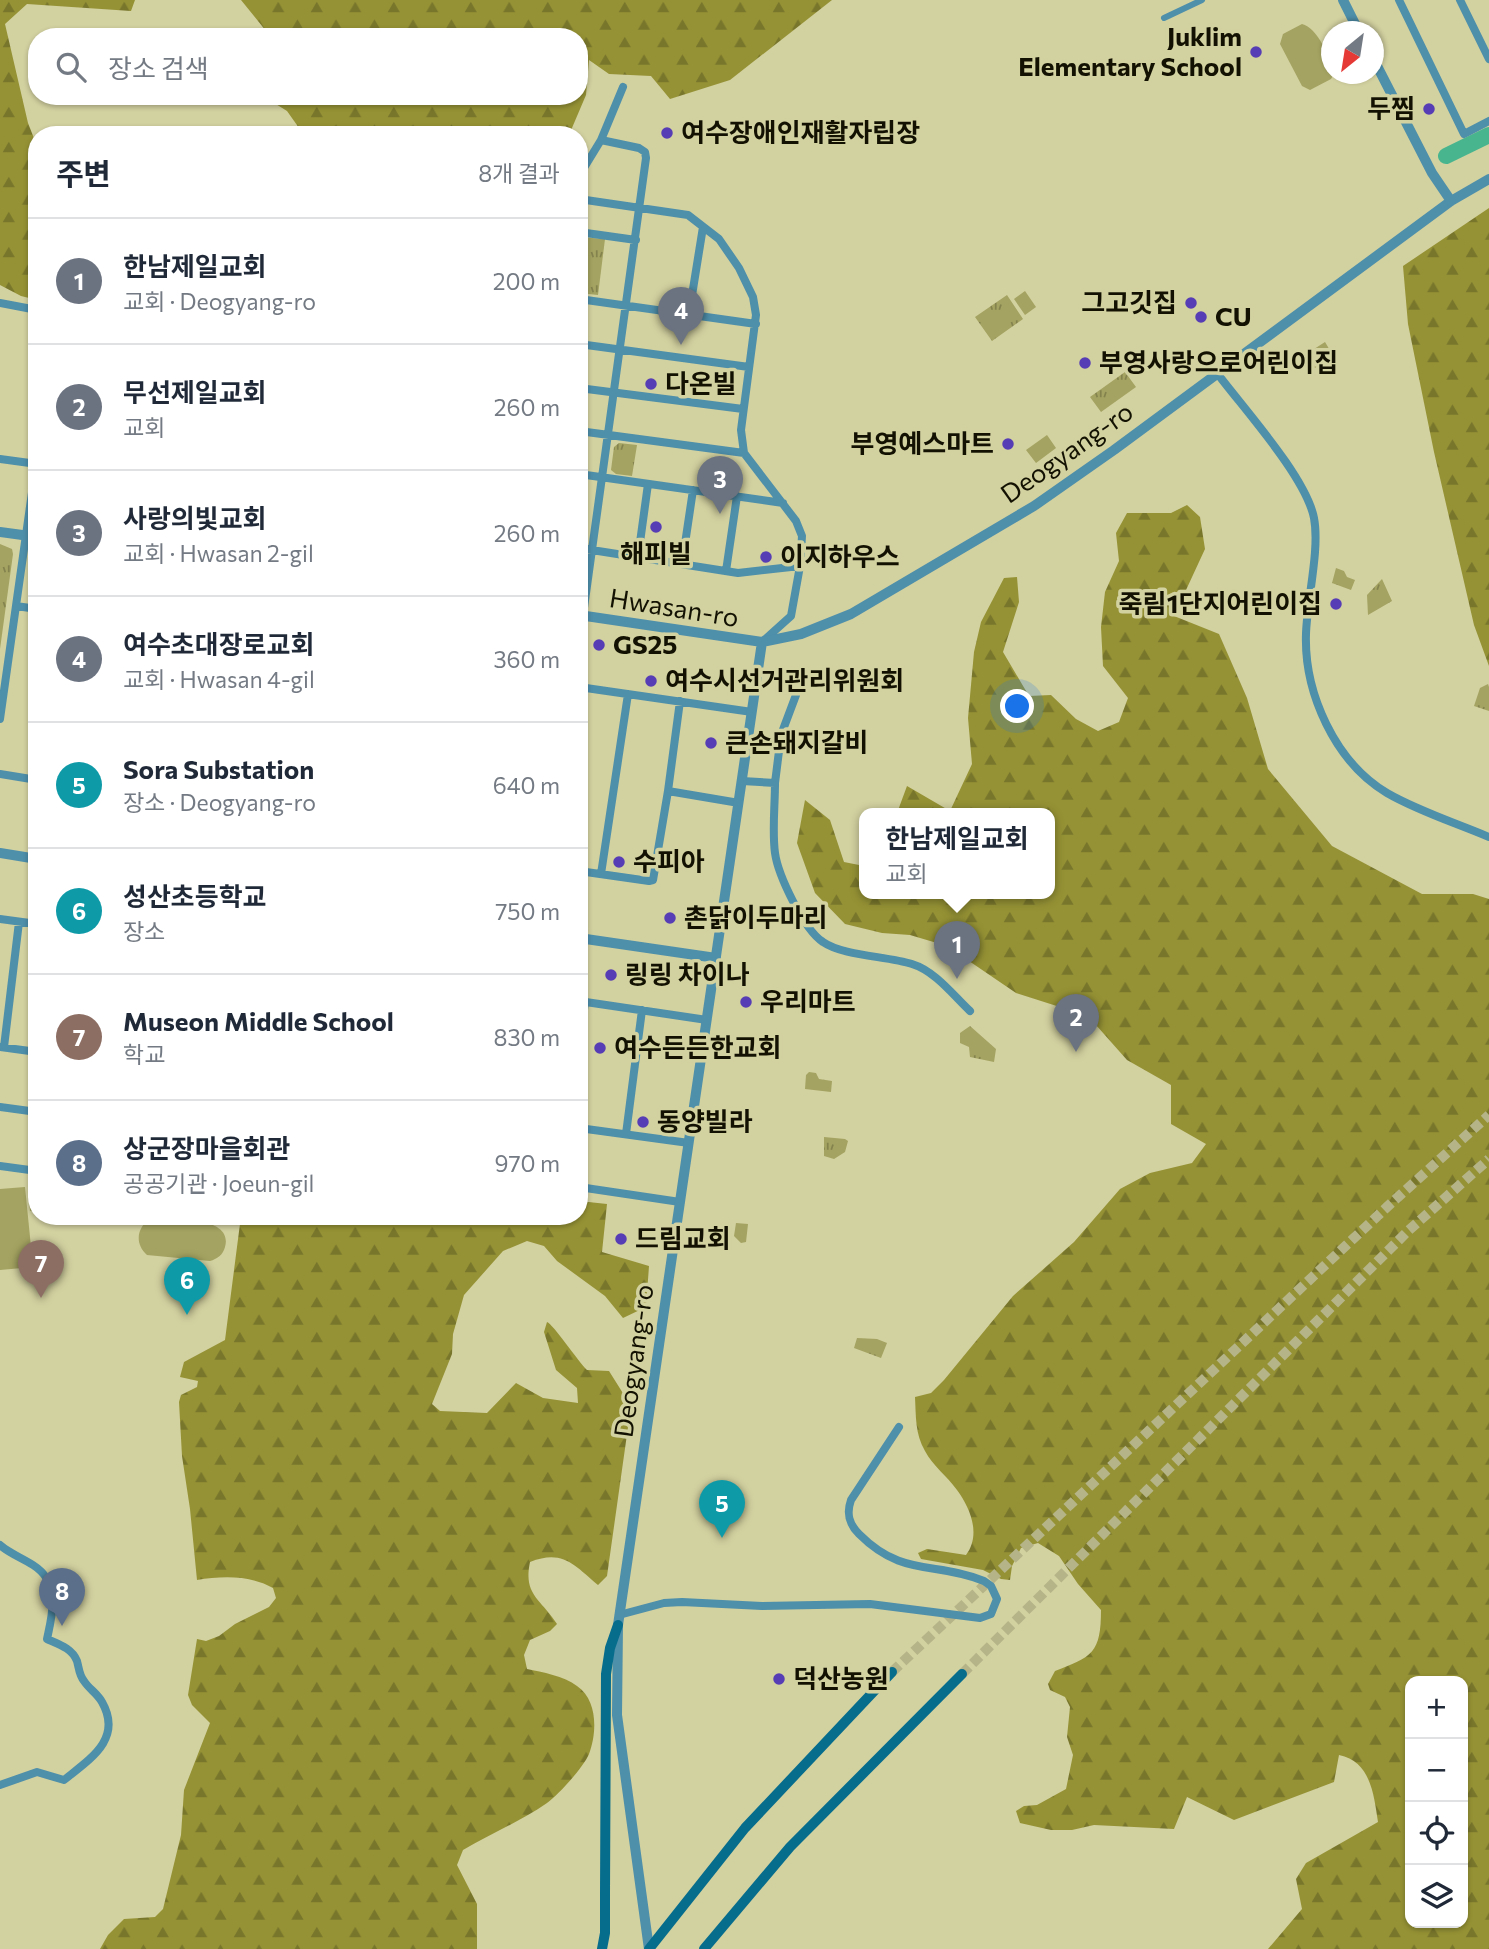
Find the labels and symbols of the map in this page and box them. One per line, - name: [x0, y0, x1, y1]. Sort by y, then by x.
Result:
- place label: Juklim Elementary School: [1018, 20, 1242, 81]
- north arrow: [1321, 21, 1384, 84]
- marker: Juklim Elementary School: [1248, 44, 1264, 60]
- place label: 두찜: [1367, 92, 1415, 123]
- marker: 두찜: [1421, 101, 1437, 117]
- place label: 여수장애인재활자립장: [681, 116, 920, 147]
- marker: 여수장애인재활자립장: [659, 125, 675, 141]
- place label: 그고깃집: [1081, 286, 1177, 317]
- pin: 4: [658, 287, 704, 345]
- marker: 그고깃집: [1183, 295, 1199, 311]
- place label: CU: [1215, 300, 1252, 331]
- marker: CU: [1193, 309, 1209, 325]
- place label: 부영사랑으로어린이집: [1099, 346, 1338, 377]
- marker: 부영사랑으로어린이집: [1077, 355, 1093, 371]
- place label: 다온빌: [665, 367, 737, 398]
- marker: 다온빌: [643, 376, 659, 392]
- street label: Deogyang-ro: [994, 395, 1138, 509]
- place label: 부영예스마트: [850, 427, 994, 458]
- marker: 부영예스마트: [1000, 436, 1016, 452]
- pin: 3: [697, 456, 743, 514]
- marker: 해피빌: [648, 519, 664, 535]
- place label: 해피빌: [620, 537, 692, 568]
- place label: 이지하우스: [780, 540, 900, 571]
- marker: 이지하우스: [758, 549, 774, 565]
- street label: Hwasan-ro: [607, 581, 741, 632]
- place label: 죽림1단지어린이집: [1119, 587, 1322, 618]
- marker: 죽림1단지어린이집: [1328, 596, 1344, 612]
- place label: GS25: [613, 628, 678, 659]
- marker: GS25: [591, 637, 607, 653]
- place label: 여수시선거관리위원회: [665, 664, 904, 695]
- marker: 여수시선거관리위원회: [643, 673, 659, 689]
- your location: [1000, 689, 1034, 723]
- place label: 큰손돼지갈비: [725, 726, 869, 757]
- marker: 큰손돼지갈비: [703, 735, 719, 751]
- place label: 수피아: [633, 845, 705, 876]
- marker: 수피아: [611, 854, 627, 870]
- place label: 촌닭이두마리: [684, 901, 828, 932]
- marker: 촌닭이두마리: [662, 910, 678, 926]
- pin: 1: [934, 921, 980, 979]
- place label: 링링 차이나: [625, 958, 750, 989]
- marker: 링링 차이나: [603, 967, 619, 983]
- place label: 우리마트: [760, 985, 856, 1016]
- marker: 우리마트: [738, 994, 754, 1010]
- pin: 2: [1053, 994, 1099, 1052]
- place label: 여수든든한교회: [614, 1031, 781, 1062]
- marker: 여수든든한교회: [592, 1040, 608, 1056]
- place label: 동양빌라: [657, 1105, 753, 1136]
- marker: 동양빌라: [635, 1114, 651, 1130]
- place label: 드림교회: [635, 1222, 731, 1253]
- marker: 드림교회: [613, 1231, 629, 1247]
- pin: 7: [18, 1240, 64, 1298]
- pin: 6: [164, 1257, 210, 1315]
- street label: Deogyang-ro: [606, 1282, 659, 1439]
- pin: 5: [699, 1480, 745, 1538]
- pin: 8: [39, 1568, 85, 1626]
- place label: 덕산농원: [793, 1662, 889, 1693]
- marker: 덕산농원: [771, 1671, 787, 1687]

